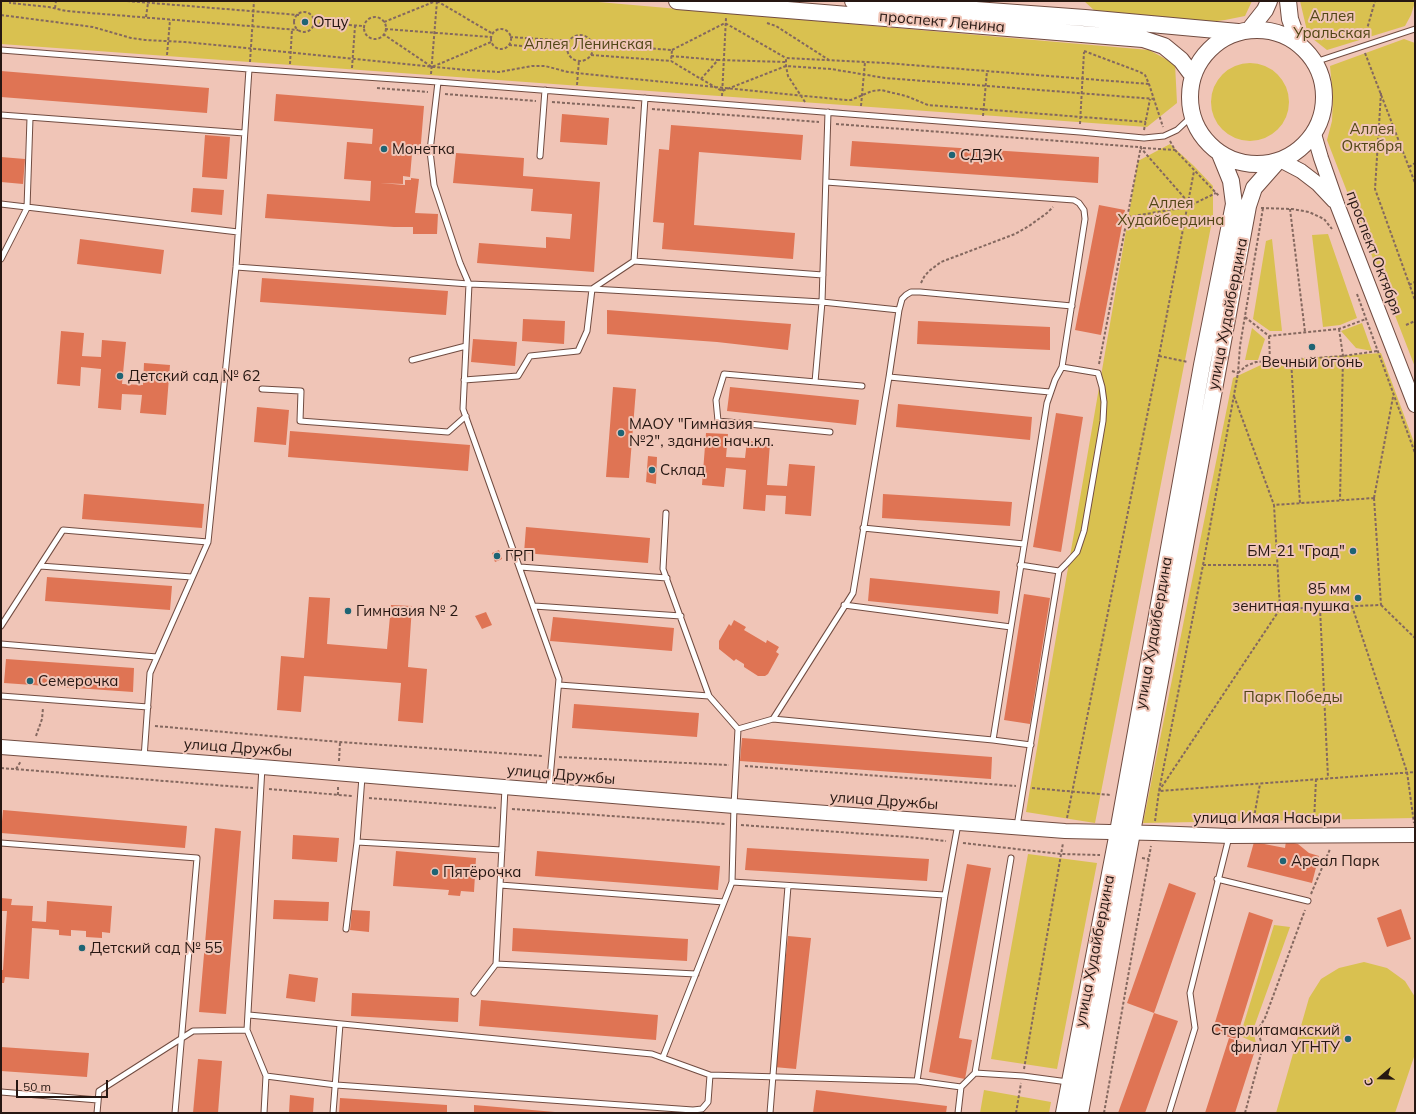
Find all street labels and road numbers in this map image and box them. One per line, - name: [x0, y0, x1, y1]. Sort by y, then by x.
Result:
- street label: проспект Ленина: [878, 8, 1006, 36]
- street label: проспект Октября: [1342, 189, 1406, 317]
- street label: улица Худайбердина: [1204, 236, 1252, 392]
- street label: улица Худайбердина: [1132, 555, 1176, 711]
- street label: улица Дружбы: [183, 735, 293, 761]
- street label: улица Дружбы: [506, 761, 616, 789]
- street label: улица Дружбы: [829, 788, 939, 814]
- street label: улица Имая Насыри: [1193, 809, 1341, 827]
- street label: улица Худайбердина: [1071, 873, 1119, 1029]

